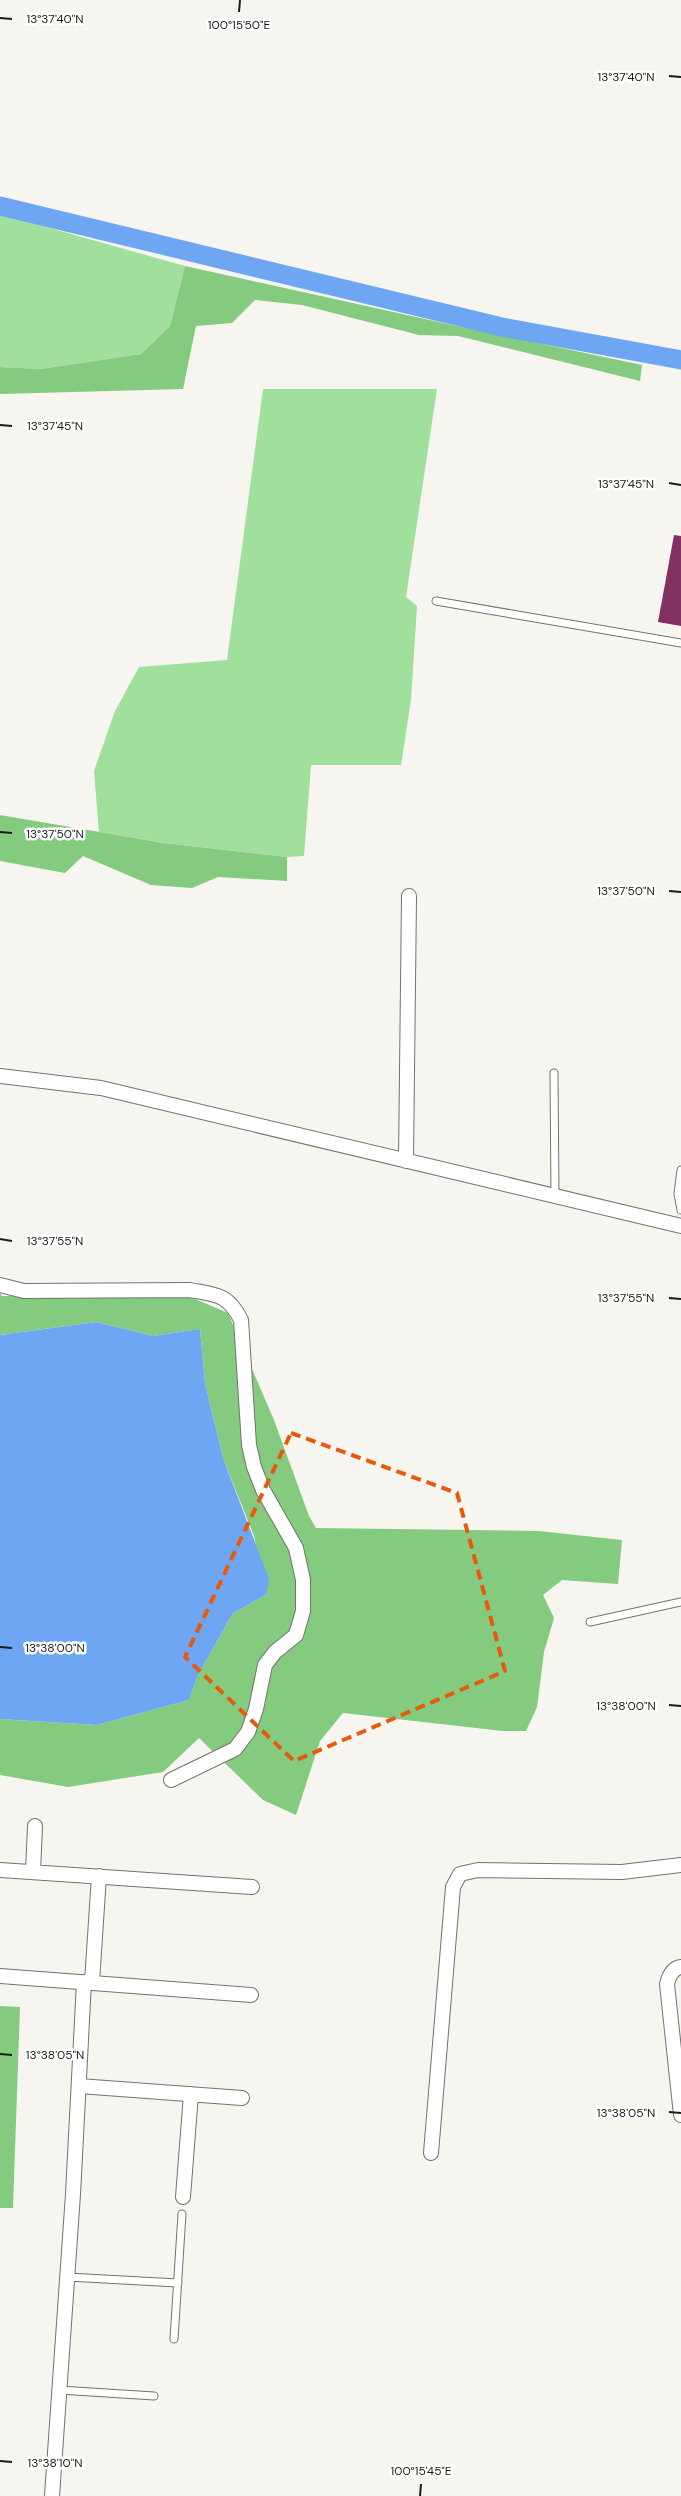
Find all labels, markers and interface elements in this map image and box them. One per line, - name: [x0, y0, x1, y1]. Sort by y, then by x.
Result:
- text: 13°37'40"N: [26, 11, 84, 27]
- text: 100°15'50"E: [208, 17, 270, 33]
- text: 13°37'40"N: [597, 69, 655, 85]
- text: 13°37'45"N: [27, 418, 83, 434]
- text: 13°37'45"N: [598, 476, 654, 492]
- text: 13°37'50"N: [26, 826, 84, 842]
- text: 13°37'50"N: [597, 883, 655, 899]
- text: 13°37'55"N: [27, 1233, 83, 1249]
- text: 13°37'55"N: [598, 1290, 654, 1306]
- text: 13°38'00"N: [25, 1640, 85, 1656]
- text: 13°38'00"N: [596, 1698, 656, 1714]
- text: 13°38'05"N: [26, 2047, 84, 2063]
- text: 13°38'05"N: [597, 2105, 655, 2121]
- text: 13°38'10"N: [28, 2455, 83, 2471]
- text: 100°15'45"E: [390, 2463, 452, 2479]

